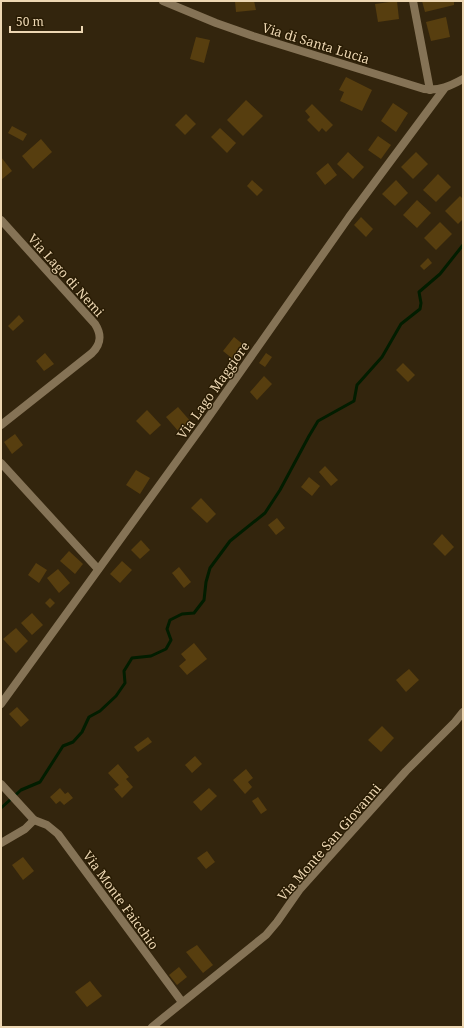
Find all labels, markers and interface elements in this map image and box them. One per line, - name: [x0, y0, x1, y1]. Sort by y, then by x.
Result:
- scale bar: [10, 8, 82, 34]
- text: 50 m: [16, 13, 44, 30]
- street label: Via di Santa Lucia: [260, 18, 372, 68]
- street label: Via Lago di Nemi: [24, 230, 108, 320]
- street label: Via Lago Maggiore: [173, 338, 253, 442]
- street label: Via Monte San Giovanni: [273, 780, 385, 904]
- street label: Via Monte Faicchio: [79, 847, 163, 953]

